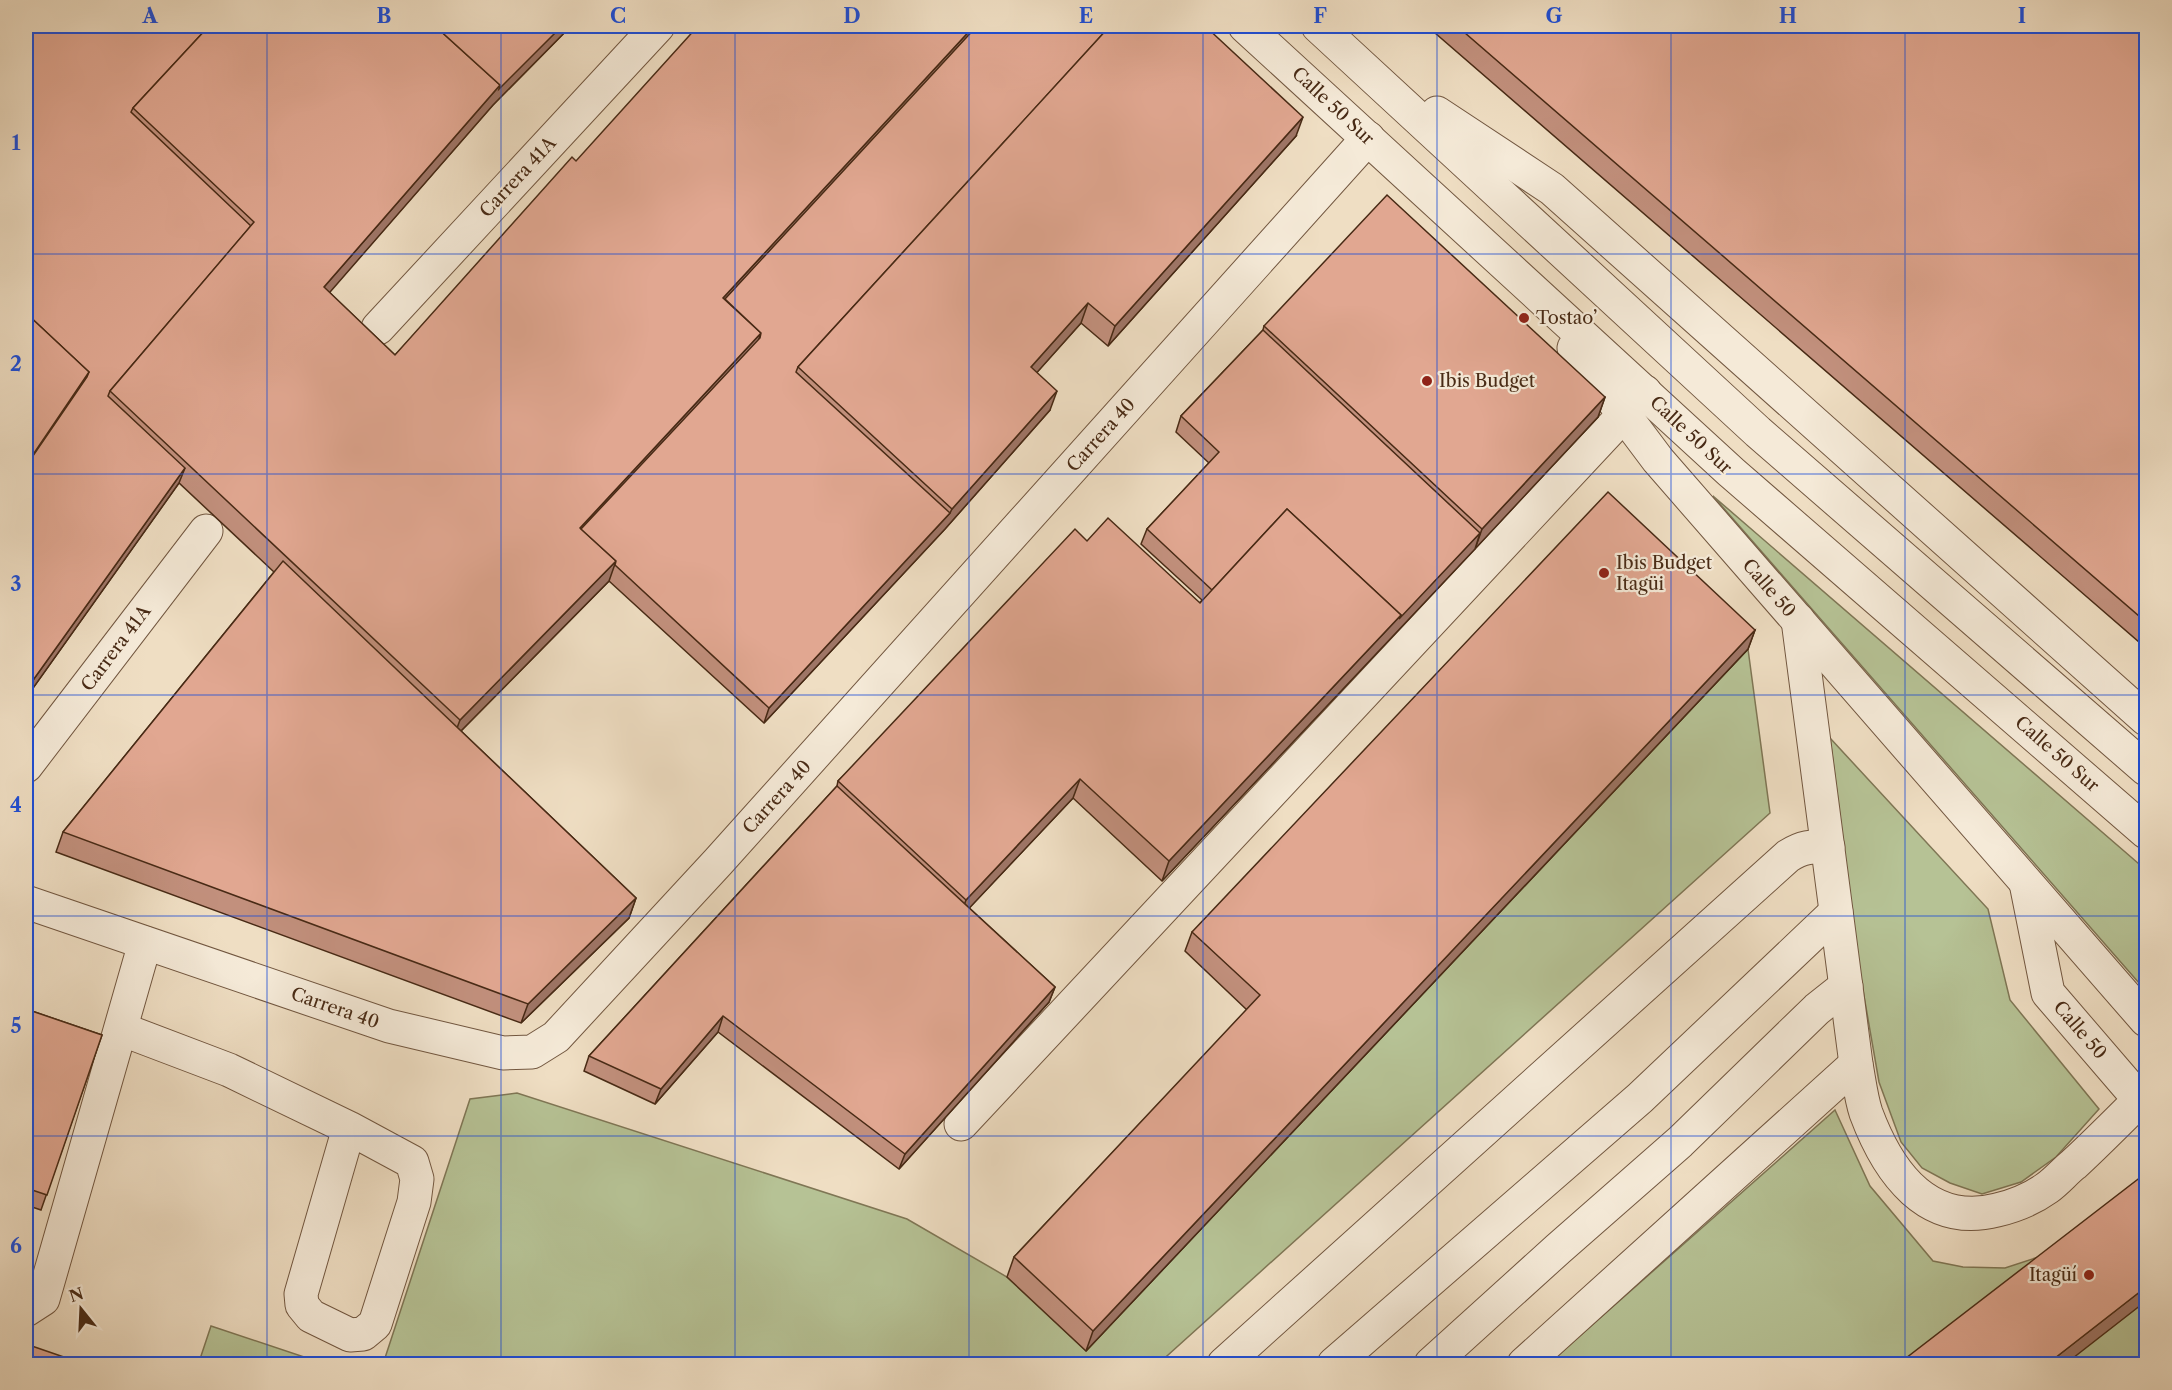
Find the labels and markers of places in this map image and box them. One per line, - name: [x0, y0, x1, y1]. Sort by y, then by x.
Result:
- place label: Tostao’: [1536, 307, 1597, 329]
- marker: Tostao’: [1517, 311, 1531, 325]
- place label: Ibis Budget: [1439, 370, 1536, 392]
- marker: Ibis Budget: [1420, 374, 1434, 388]
- place label: Ibis Budget Itagüi: [1616, 552, 1713, 595]
- marker: Ibis Budget Itagüi: [1597, 566, 1611, 580]
- place label: Itagüí: [2029, 1264, 2078, 1286]
- marker: Itagüí: [2082, 1268, 2096, 1282]

